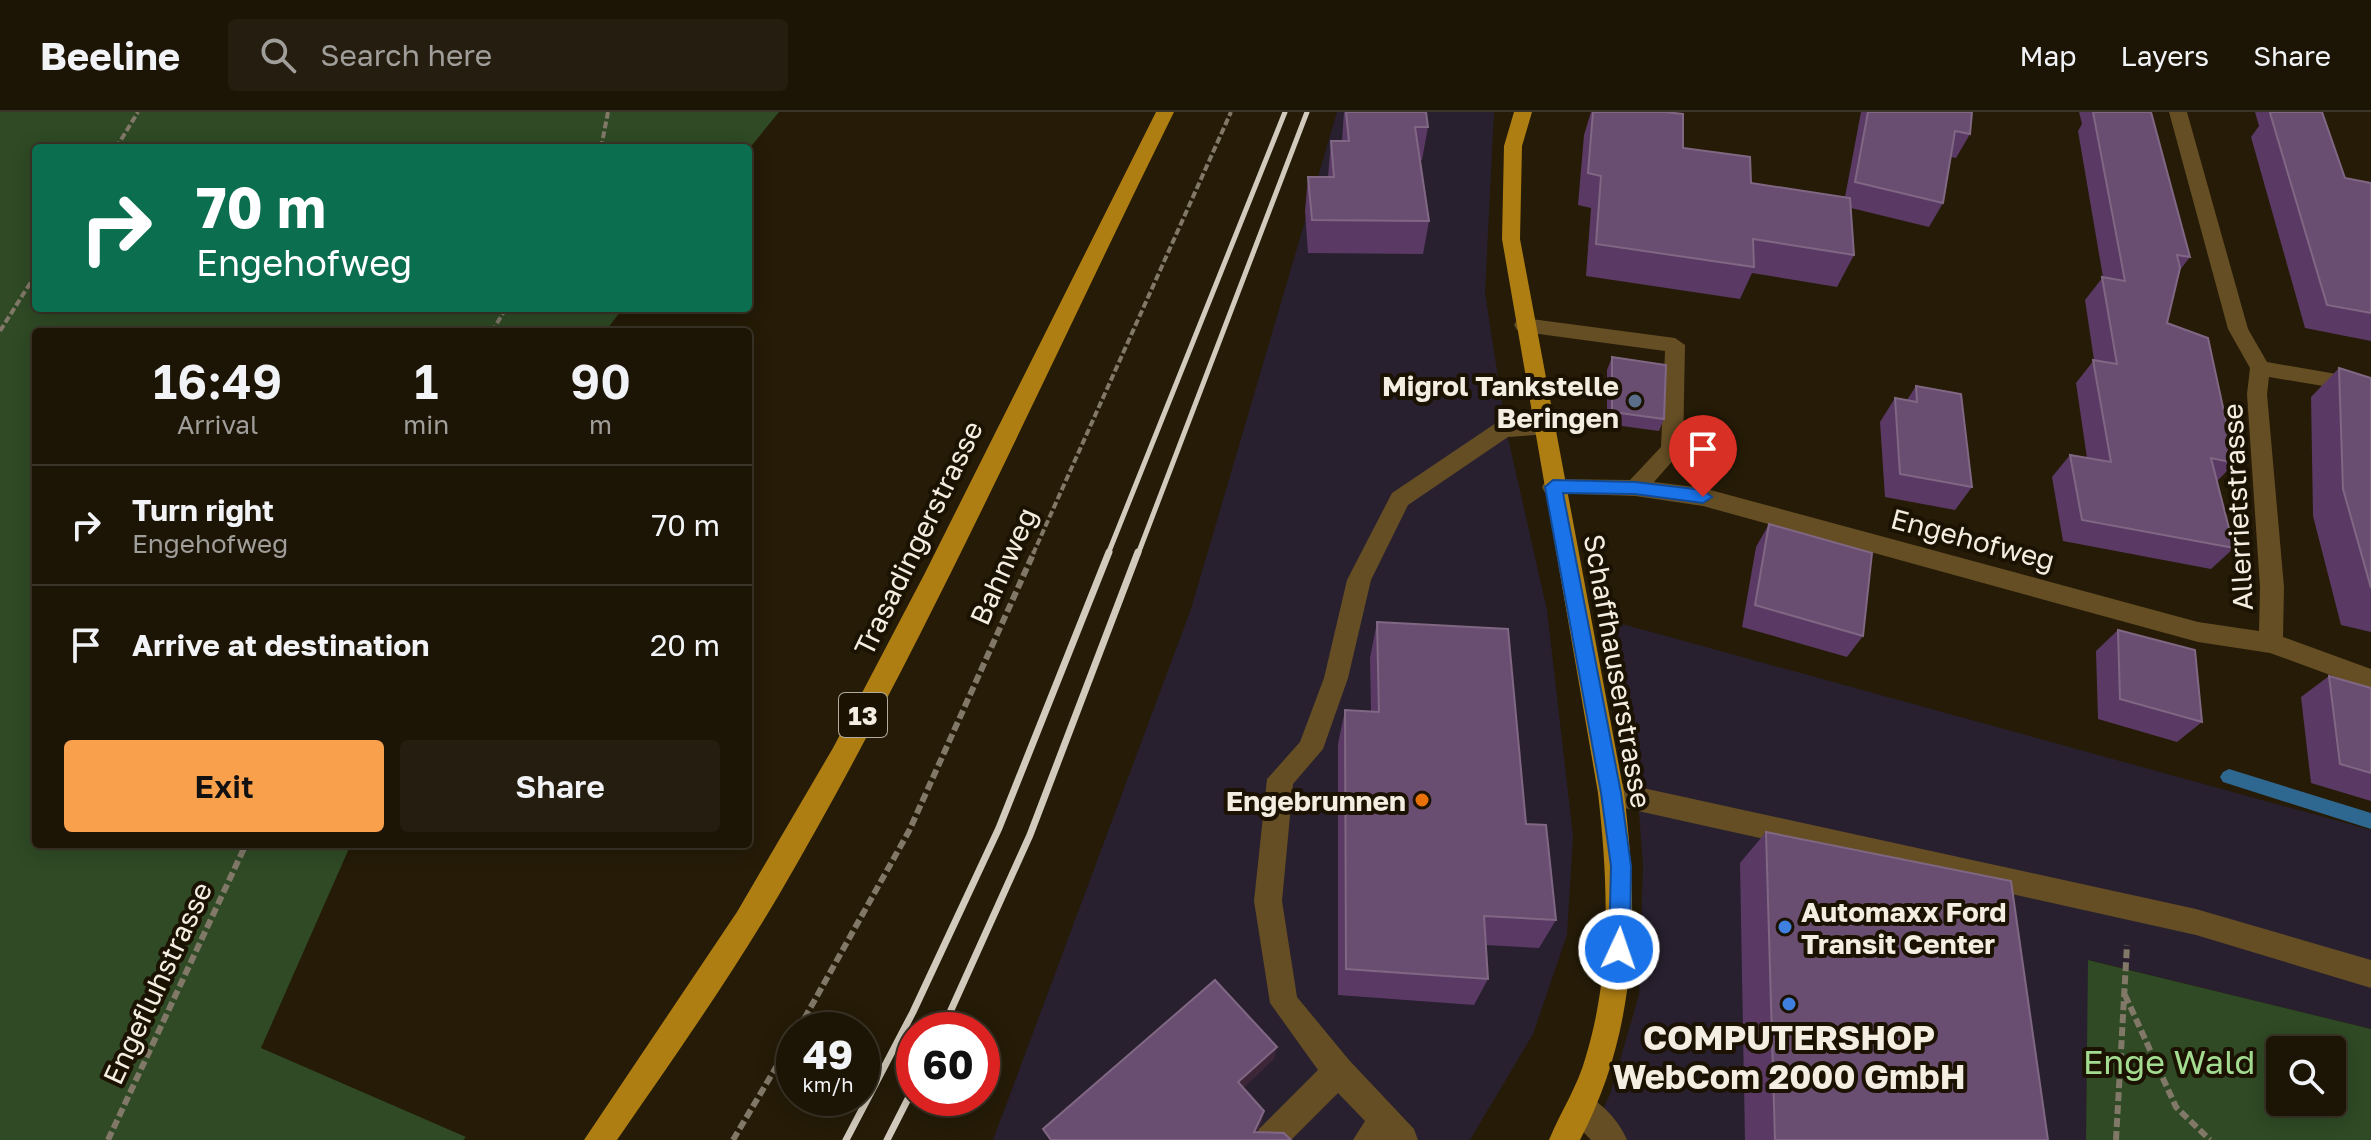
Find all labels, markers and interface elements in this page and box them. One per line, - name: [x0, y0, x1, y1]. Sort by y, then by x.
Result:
- search box: [228, 19, 788, 91]
- text: Beeline: [40, 33, 180, 78]
- icon: search: [256, 33, 300, 77]
- text: Search here: [320, 37, 492, 73]
- text: Map: [2019, 39, 2077, 72]
- text: Layers: [2121, 39, 2209, 72]
- text: Share: [2253, 39, 2331, 72]
- text: 70 m: [196, 173, 326, 240]
- icon: right: [64, 176, 168, 280]
- text: Engehofweg: [196, 241, 412, 284]
- text: 16:49: [153, 352, 282, 410]
- text: 1: [414, 352, 438, 410]
- text: 90: [570, 352, 631, 410]
- place label: Migrol Tankstelle Beringen: [1382, 369, 1619, 434]
- marker: Migrol Tankstelle Beringen: [1626, 392, 1644, 410]
- street label: Allerrietstrasse: [2215, 403, 2259, 611]
- text: Arrival: [177, 409, 258, 440]
- text: min: [403, 409, 449, 440]
- text: m: [589, 409, 612, 440]
- street label: Trasadingerstrasse: [847, 415, 989, 661]
- pin: [1669, 415, 1737, 497]
- icon: arrive: [1681, 427, 1725, 471]
- text: Turn right: [132, 492, 274, 528]
- street label: Engehofweg: [1888, 501, 2058, 577]
- street label: Bahnweg: [963, 502, 1043, 630]
- icon: right: [64, 503, 108, 547]
- text: 70 m: [651, 507, 720, 543]
- text: Engehofweg: [132, 528, 288, 559]
- street label: Schaffhauserstrasse: [1578, 532, 1658, 810]
- icon: arrive: [64, 623, 108, 667]
- text: Arrive at destination: [132, 627, 429, 663]
- text: 20 m: [650, 627, 720, 663]
- road number: 13: [839, 693, 887, 737]
- button: Exit: [64, 740, 384, 832]
- button: Share: [400, 740, 720, 832]
- place label: Engebrunnen: [1226, 784, 1406, 817]
- marker: Engebrunnen: [1413, 791, 1431, 809]
- street label: Engefluhstrasse: [96, 877, 218, 1089]
- place label: Automaxx Ford Transit Center: [1801, 895, 2007, 960]
- position arrow: [1577, 907, 1661, 991]
- marker: Automaxx Ford Transit Center: [1776, 918, 1794, 936]
- marker: COMPUTERSHOP WebCom 2000 GmbH: [1780, 995, 1798, 1013]
- speed limit sign: 60: [896, 1012, 1000, 1116]
- place label: COMPUTERSHOP WebCom 2000 GmbH: [1612, 1017, 1966, 1096]
- text: 49: [803, 1030, 853, 1078]
- map controls: [2266, 1036, 2346, 1116]
- button: search: [2266, 1036, 2346, 1116]
- park label: Enge Wald: [2083, 1041, 2255, 1081]
- text: km/h: [803, 1072, 853, 1096]

